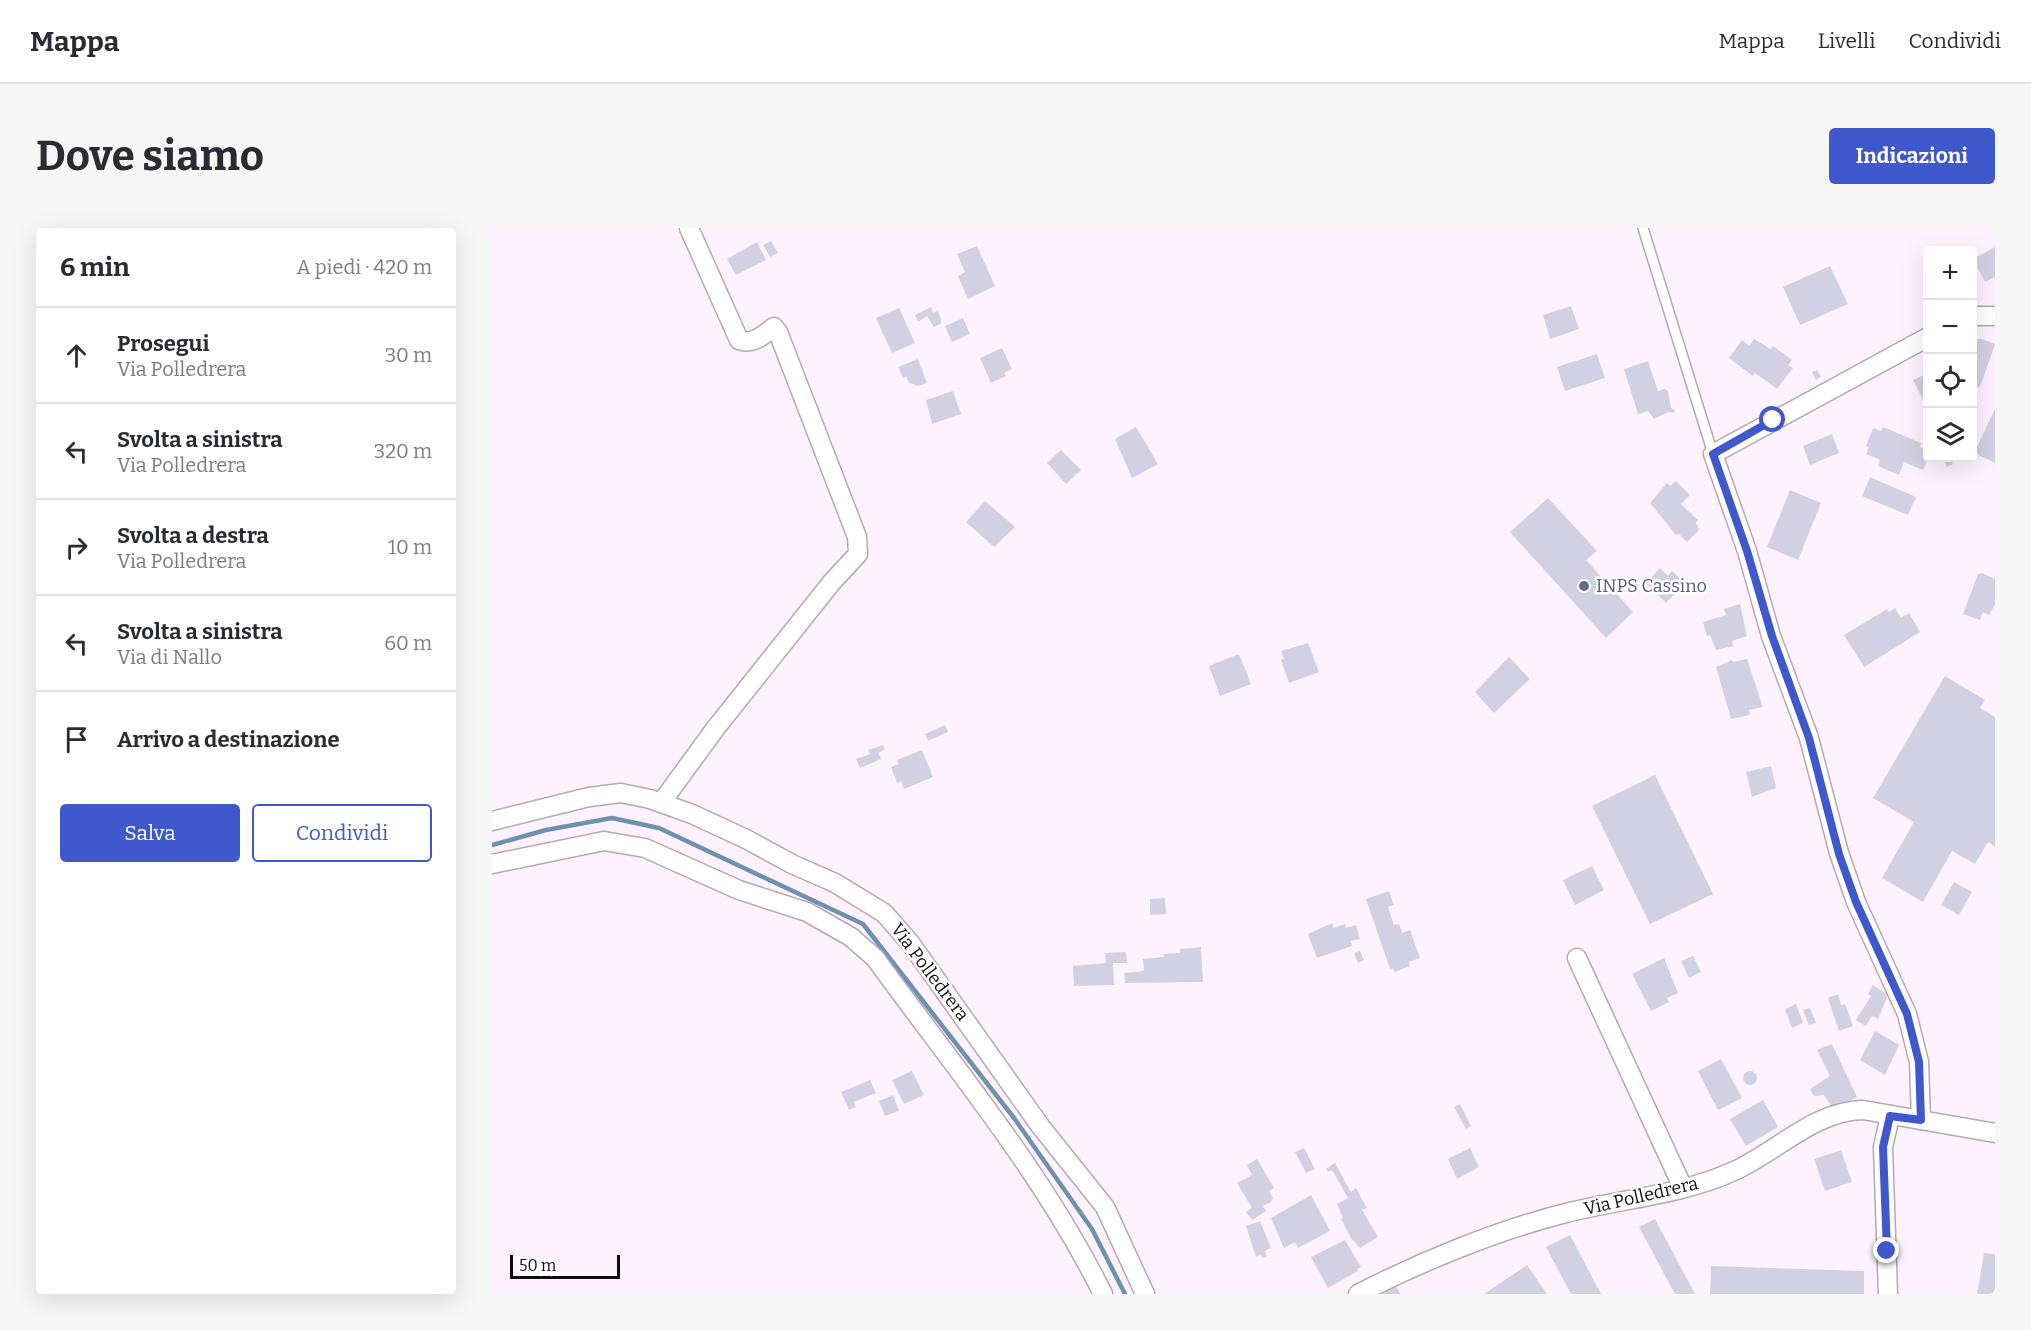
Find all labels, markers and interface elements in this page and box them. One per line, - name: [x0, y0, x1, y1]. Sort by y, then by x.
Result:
- text: Mappa: [30, 25, 120, 58]
- text: Mappa: [1718, 28, 1785, 54]
- text: Livelli: [1818, 28, 1875, 54]
- text: Condividi: [1908, 28, 2001, 54]
- button: Indicazioni: [1829, 128, 1995, 184]
- text: Dove siamo: [36, 131, 264, 181]
- map controls: [1923, 246, 1977, 462]
- button: +: [1923, 246, 1977, 300]
- text: 6 min: [60, 252, 130, 283]
- text: A piedi · 420 m: [297, 255, 432, 279]
- button: −: [1923, 300, 1977, 354]
- text: Prosegui: [117, 330, 209, 357]
- icon: ahead: [60, 339, 93, 372]
- text: 30 m: [385, 343, 432, 367]
- button: locate: [1923, 354, 1977, 408]
- text: Via Polledrera: [117, 357, 246, 381]
- route start: [1759, 406, 1785, 432]
- button: layers: [1923, 408, 1977, 462]
- text: Svolta a sinistra: [117, 426, 283, 453]
- icon: left: [60, 435, 93, 468]
- text: 320 m: [374, 439, 432, 463]
- text: Via Polledrera: [117, 453, 246, 477]
- text: Svolta a destra: [117, 522, 269, 549]
- icon: right: [60, 531, 93, 564]
- text: 10 m: [388, 535, 432, 559]
- text: Via Polledrera: [117, 549, 246, 573]
- place label: INPS Cassino: [1596, 575, 1707, 597]
- marker: INPS Cassino: [1577, 579, 1591, 593]
- text: Svolta a sinistra: [117, 618, 283, 645]
- icon: left: [60, 627, 93, 660]
- text: 60 m: [384, 631, 432, 655]
- text: Via di Nallo: [117, 645, 222, 669]
- icon: arrive: [60, 723, 93, 756]
- text: Arrivo a destinazione: [117, 726, 340, 753]
- button: Salva: [60, 804, 240, 862]
- button: Condividi: [252, 804, 432, 862]
- street label: Via Polledrera: [886, 919, 974, 1025]
- street label: Via Polledrera: [1582, 1172, 1700, 1220]
- route end: [1873, 1237, 1899, 1263]
- scale bar: [510, 1252, 620, 1280]
- text: 50 m: [519, 1256, 556, 1275]

